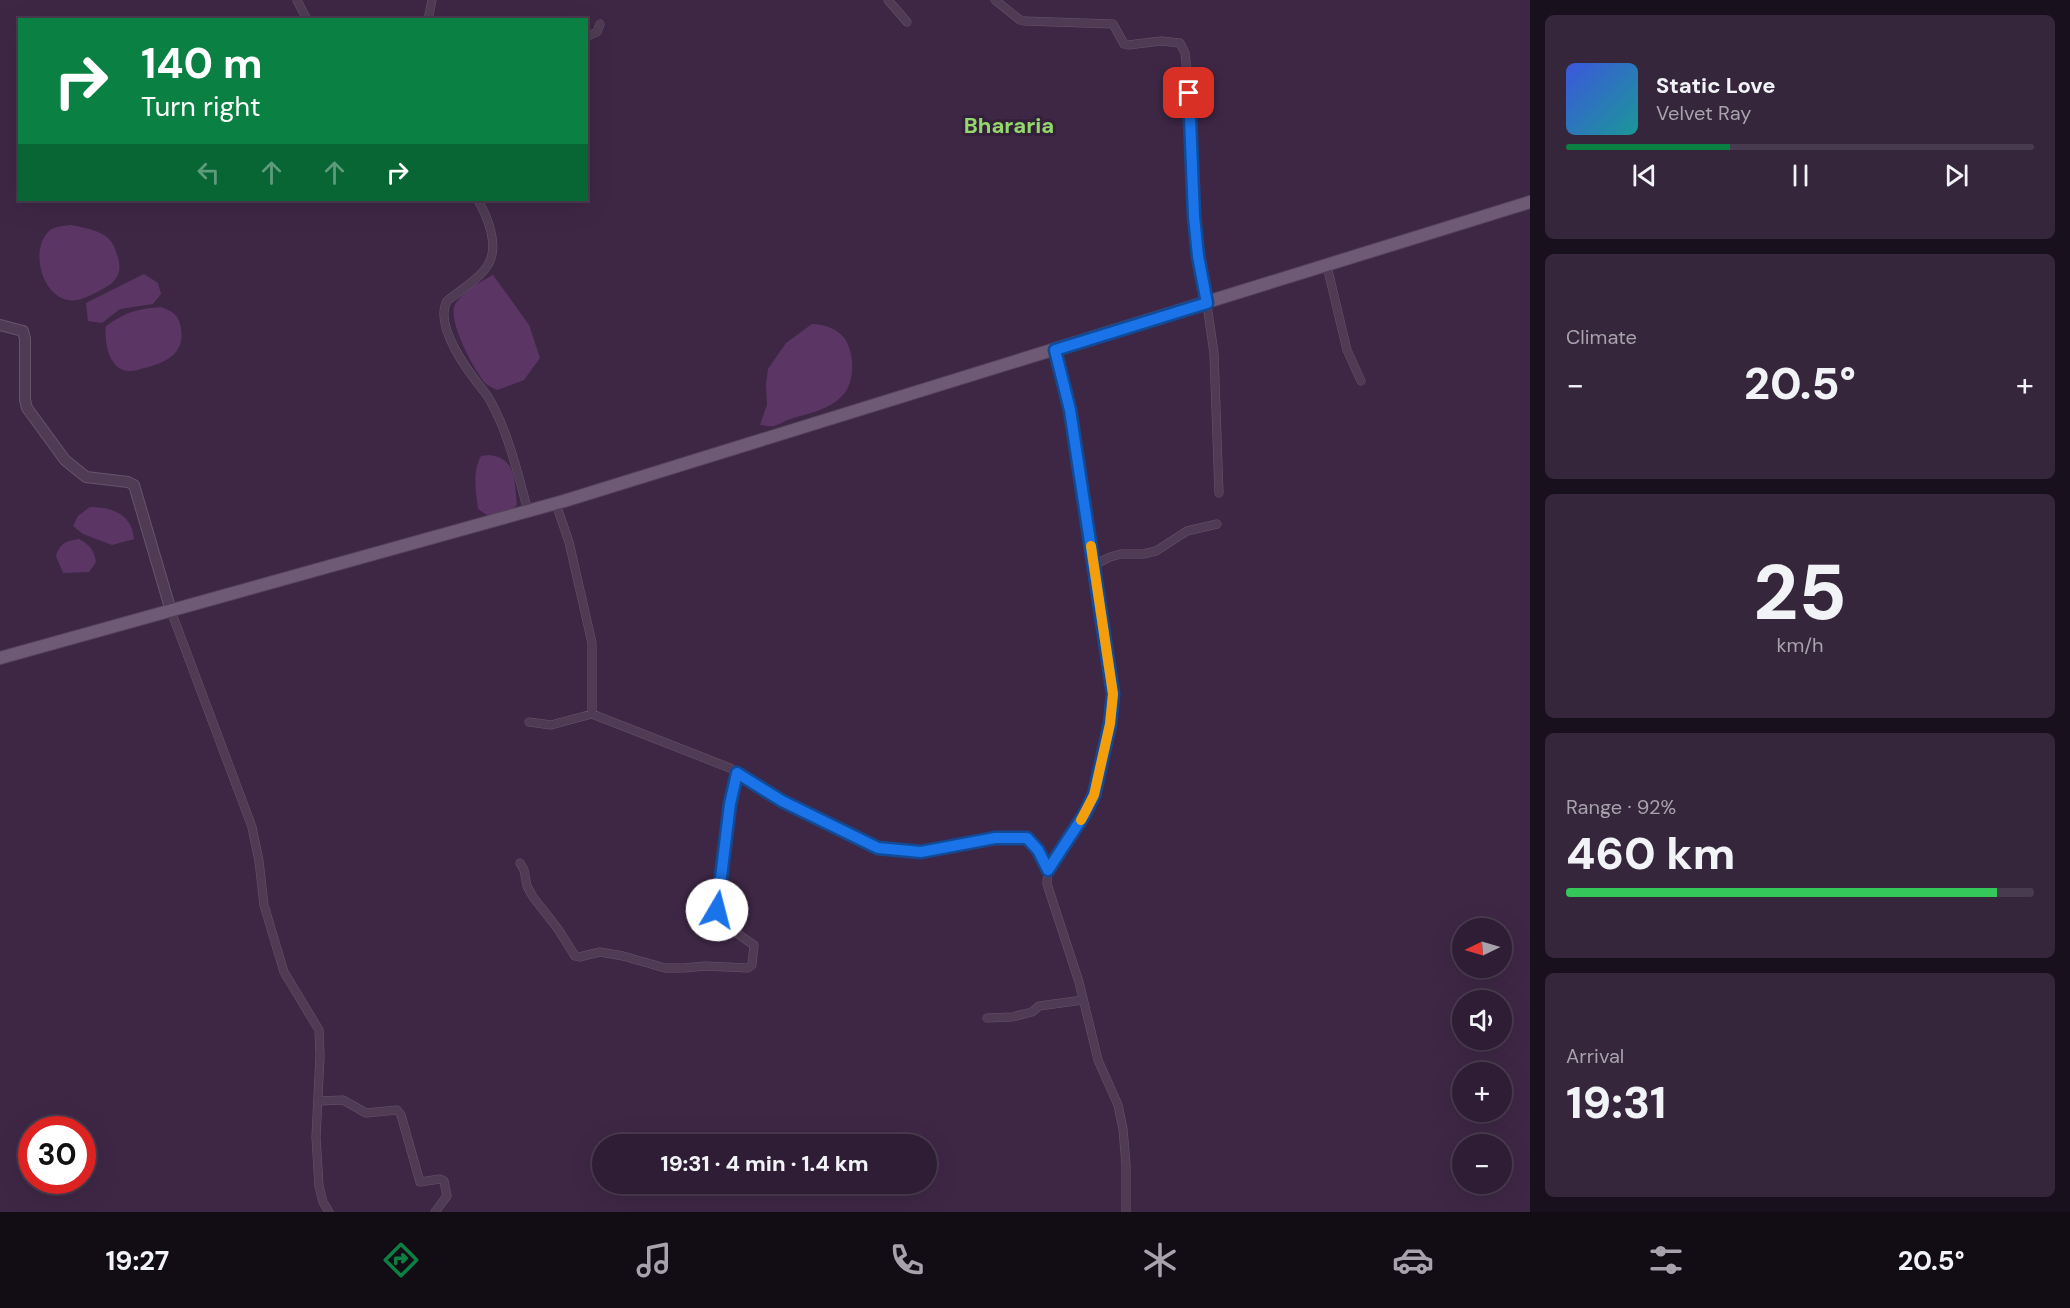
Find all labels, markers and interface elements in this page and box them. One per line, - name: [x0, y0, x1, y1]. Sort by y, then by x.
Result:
- text: 140 m: [141, 36, 263, 91]
- icon: right: [42, 42, 120, 120]
- pin: [1163, 67, 1214, 118]
- text: Static Love: [1656, 71, 1776, 100]
- icon: arrive: [1172, 76, 1205, 109]
- text: Turn right: [141, 89, 261, 124]
- text: Velvet Ray: [1656, 100, 1751, 126]
- district label: Bhararia: [964, 111, 1054, 140]
- icon: left: [192, 156, 225, 189]
- icon: ahead: [255, 156, 288, 189]
- icon: ahead: [318, 156, 351, 189]
- icon: right: [381, 156, 414, 189]
- icon: previous: [1628, 159, 1661, 192]
- icon: pause: [1784, 159, 1817, 192]
- icon: next: [1940, 159, 1973, 192]
- text: Climate: [1566, 324, 1637, 350]
- text: 20.5°: [1744, 354, 1856, 413]
- text: −: [1566, 363, 1584, 406]
- text: +: [2016, 363, 2034, 406]
- text: 25: [1753, 542, 1847, 643]
- text: km/h: [1776, 632, 1824, 658]
- text: Range · 92%: [1566, 794, 1676, 820]
- text: 460 km: [1566, 824, 1735, 883]
- position arrow: [685, 878, 749, 942]
- north arrow: [1452, 918, 1512, 978]
- map controls: [1452, 918, 1512, 1194]
- button: sound: [1452, 990, 1512, 1050]
- text: Arrival: [1566, 1043, 1624, 1069]
- button: +: [1452, 1062, 1512, 1122]
- text: 19:31: [1566, 1073, 1666, 1132]
- speed limit sign: 30: [18, 1116, 96, 1194]
- button: −: [1452, 1134, 1512, 1194]
- text: 19:31 · 4 min · 1.4 km: [661, 1149, 868, 1178]
- icon: directions: [380, 1239, 422, 1281]
- icon: music: [633, 1239, 675, 1281]
- icon: phone: [886, 1239, 928, 1281]
- icon: climate: [1139, 1239, 1181, 1281]
- icon: car: [1392, 1239, 1434, 1281]
- icon: filters: [1645, 1239, 1687, 1281]
- text: 19:27: [105, 1243, 169, 1278]
- text: 20.5°: [1898, 1243, 1964, 1278]

